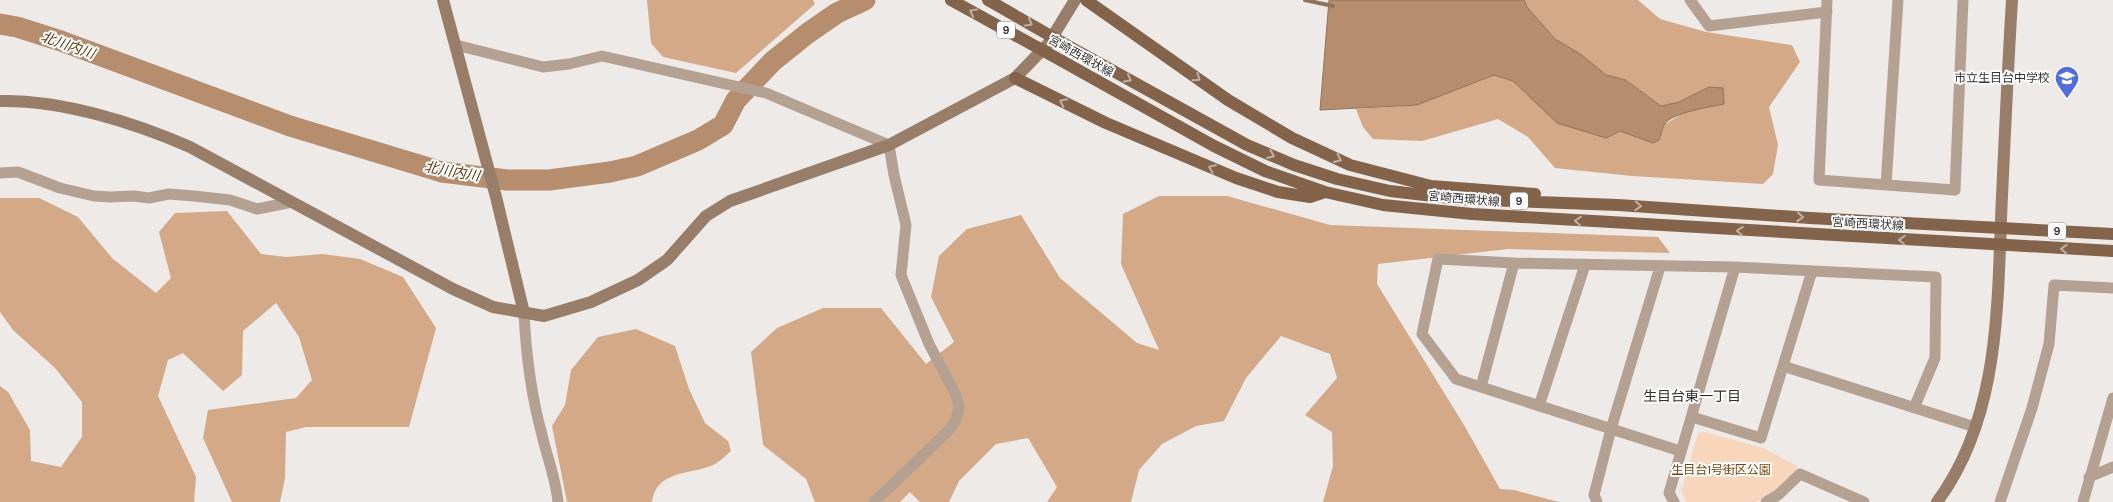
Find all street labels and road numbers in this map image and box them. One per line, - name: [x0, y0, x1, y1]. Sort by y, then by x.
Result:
- road number: 9: [997, 22, 1015, 38]
- street label: 宮崎西環状線: [1046, 32, 1116, 80]
- street label: 宮崎西環状線: [1427, 188, 1501, 210]
- road number: 9: [1510, 192, 1528, 210]
- street label: 宮崎西環状線: [1832, 214, 1904, 234]
- road number: 9: [2048, 222, 2066, 240]

